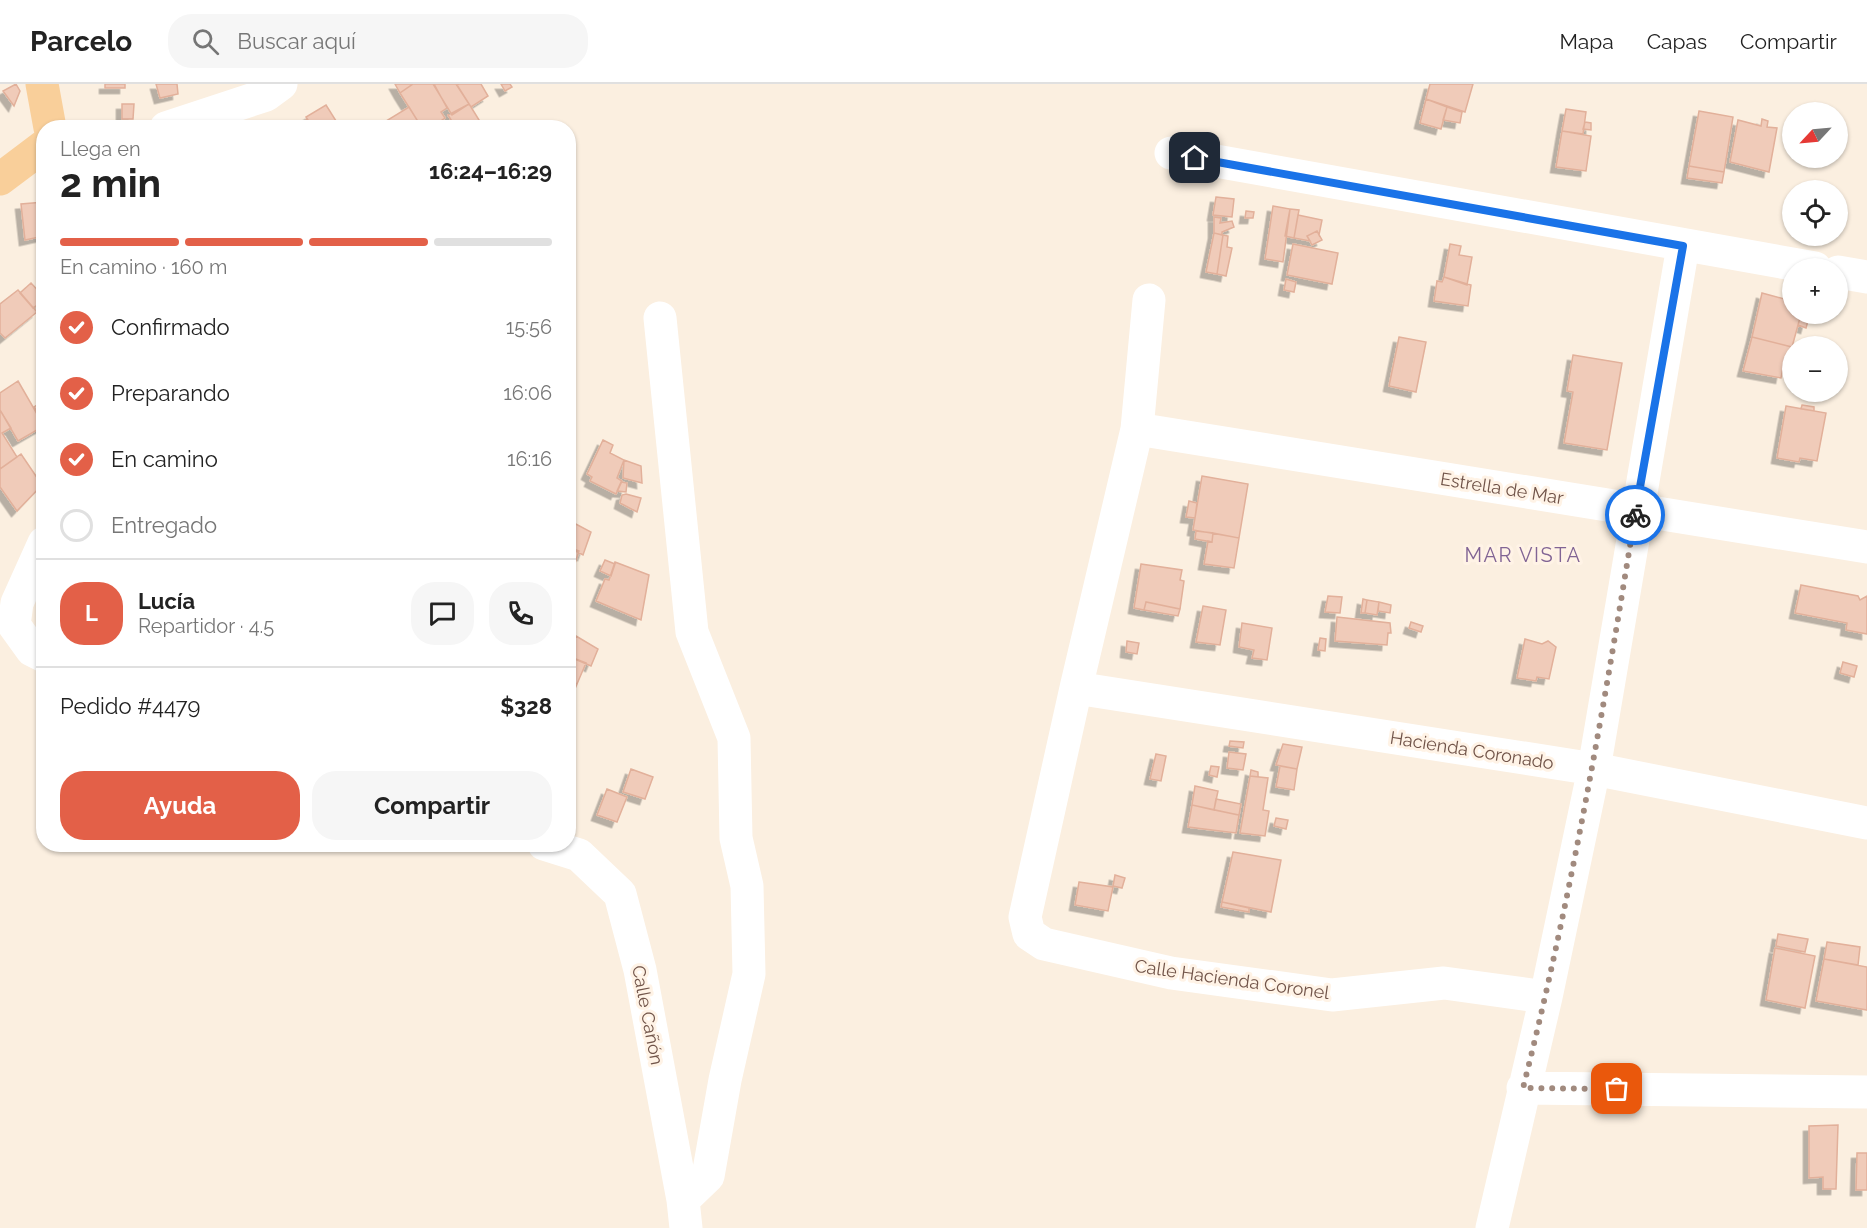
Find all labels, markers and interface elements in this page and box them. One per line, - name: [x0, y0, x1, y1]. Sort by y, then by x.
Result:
- search box: [168, 14, 588, 68]
- text: Parcelo: [30, 25, 132, 58]
- icon: search: [189, 25, 222, 58]
- text: Buscar aquí: [237, 28, 356, 54]
- text: Mapa: [1559, 29, 1614, 54]
- text: Capas: [1647, 29, 1707, 54]
- text: Compartir: [1740, 29, 1837, 54]
- north arrow: [1782, 102, 1848, 168]
- map controls: [1782, 102, 1848, 402]
- pin: [1169, 132, 1220, 183]
- text: Llega en: [60, 137, 141, 161]
- icon: home: [1178, 141, 1211, 174]
- text: 16:24–16:29: [429, 158, 552, 184]
- text: 2 min: [60, 160, 161, 206]
- button: locate: [1782, 180, 1848, 246]
- text: En camino · 160 m: [60, 255, 227, 279]
- button: +: [1782, 258, 1848, 324]
- icon: check: [60, 311, 93, 344]
- text: Confirmado: [111, 314, 230, 340]
- text: 15:56: [506, 315, 552, 339]
- button: −: [1782, 336, 1848, 402]
- icon: check: [60, 377, 93, 410]
- text: Preparando: [111, 380, 230, 406]
- text: 16:06: [503, 381, 552, 405]
- icon: check: [60, 443, 93, 476]
- text: En camino: [111, 446, 218, 472]
- text: 16:16: [507, 447, 552, 471]
- street label: Estrella de Mar: [1439, 468, 1566, 508]
- courier: [1605, 485, 1665, 545]
- icon: bike: [1619, 499, 1652, 532]
- text: Entregado: [111, 512, 217, 538]
- district label: MAR VISTA: [1464, 543, 1582, 567]
- button: chat: [411, 582, 474, 645]
- button: phone: [489, 582, 552, 645]
- text: Lucía: [138, 588, 195, 614]
- text: L: [85, 600, 98, 626]
- text: Repartidor · 4.5: [138, 614, 274, 638]
- text: Pedido #4479: [60, 693, 200, 719]
- text: $328: [500, 693, 552, 719]
- street label: Hacienda Coronado: [1389, 727, 1556, 773]
- button: Ayuda: [60, 771, 300, 840]
- button: Compartir: [312, 771, 552, 840]
- street label: Calle Hacienda Coronel: [1133, 955, 1331, 1003]
- street label: Calle Cañón: [628, 963, 668, 1067]
- pin: [1591, 1063, 1642, 1114]
- icon: bag: [1600, 1072, 1633, 1105]

